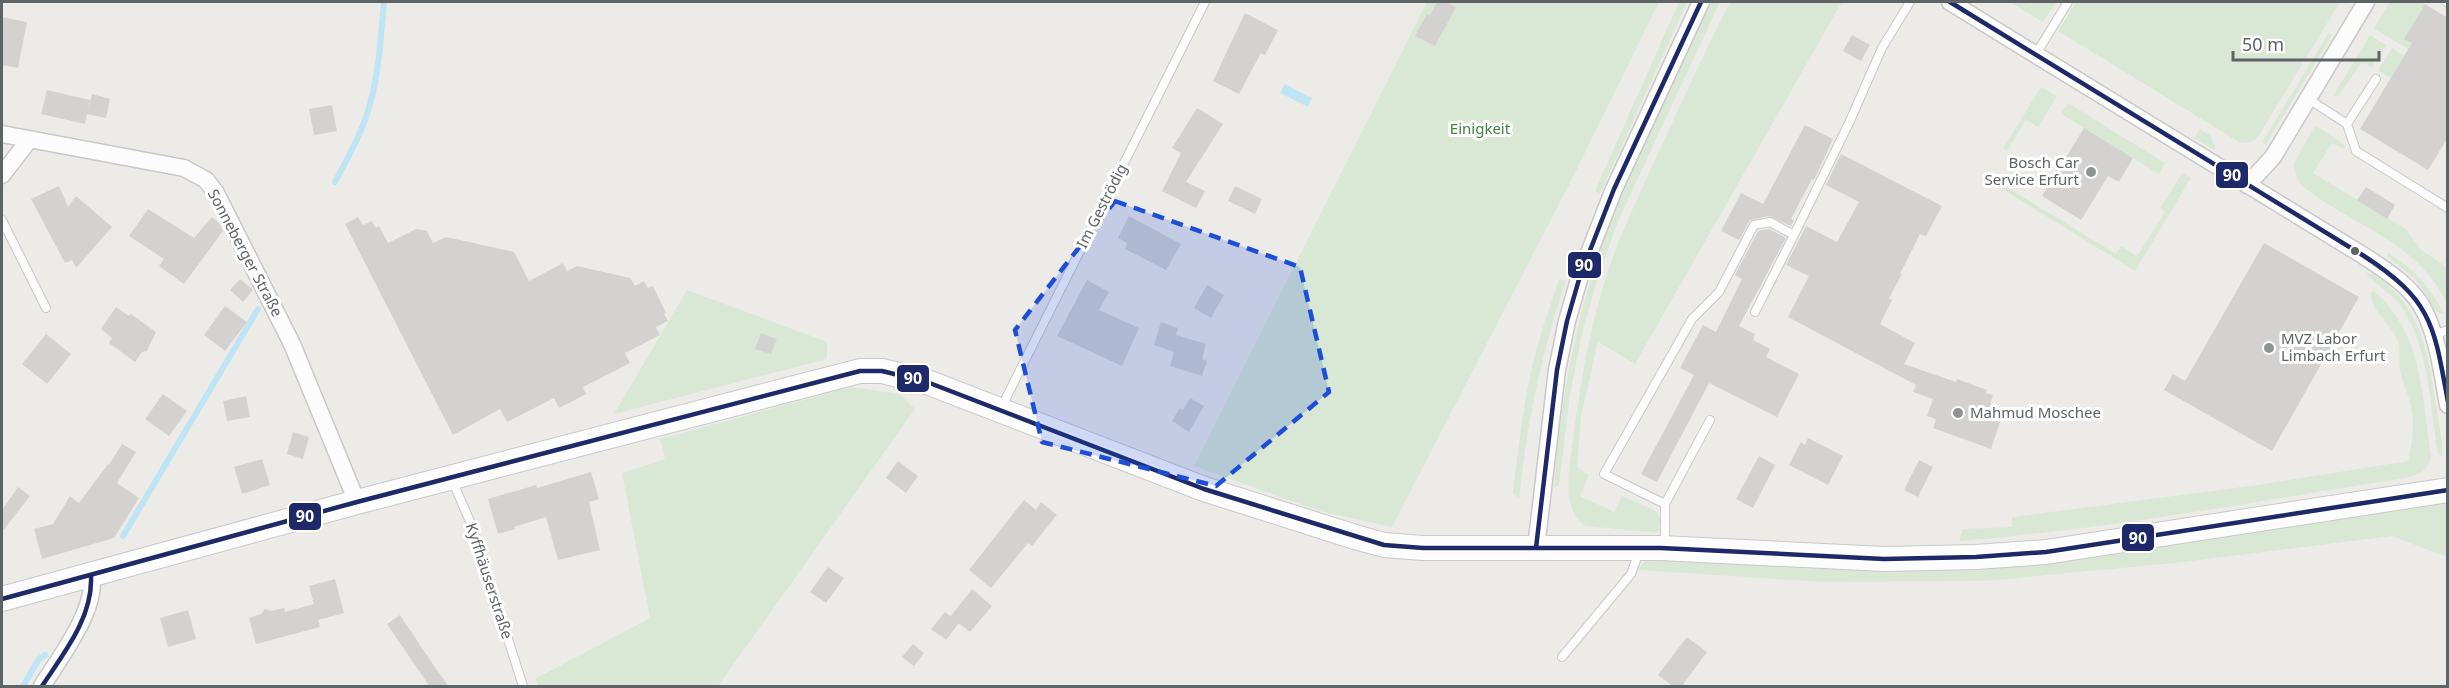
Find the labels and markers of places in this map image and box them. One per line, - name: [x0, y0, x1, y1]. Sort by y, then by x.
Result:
- place label: Bosch Car Service Erfurt: [1984, 152, 2080, 189]
- marker: Bosch Car Service Erfurt: [2084, 165, 2098, 179]
- unlabelled marker: [2349, 245, 2361, 257]
- place label: MVZ Labor Limbach Erfurt: [2281, 328, 2386, 365]
- marker: MVZ Labor Limbach Erfurt: [2262, 341, 2276, 355]
- place label: Mahmud Moschee: [1970, 402, 2101, 422]
- marker: Mahmud Moschee: [1951, 406, 1965, 420]

